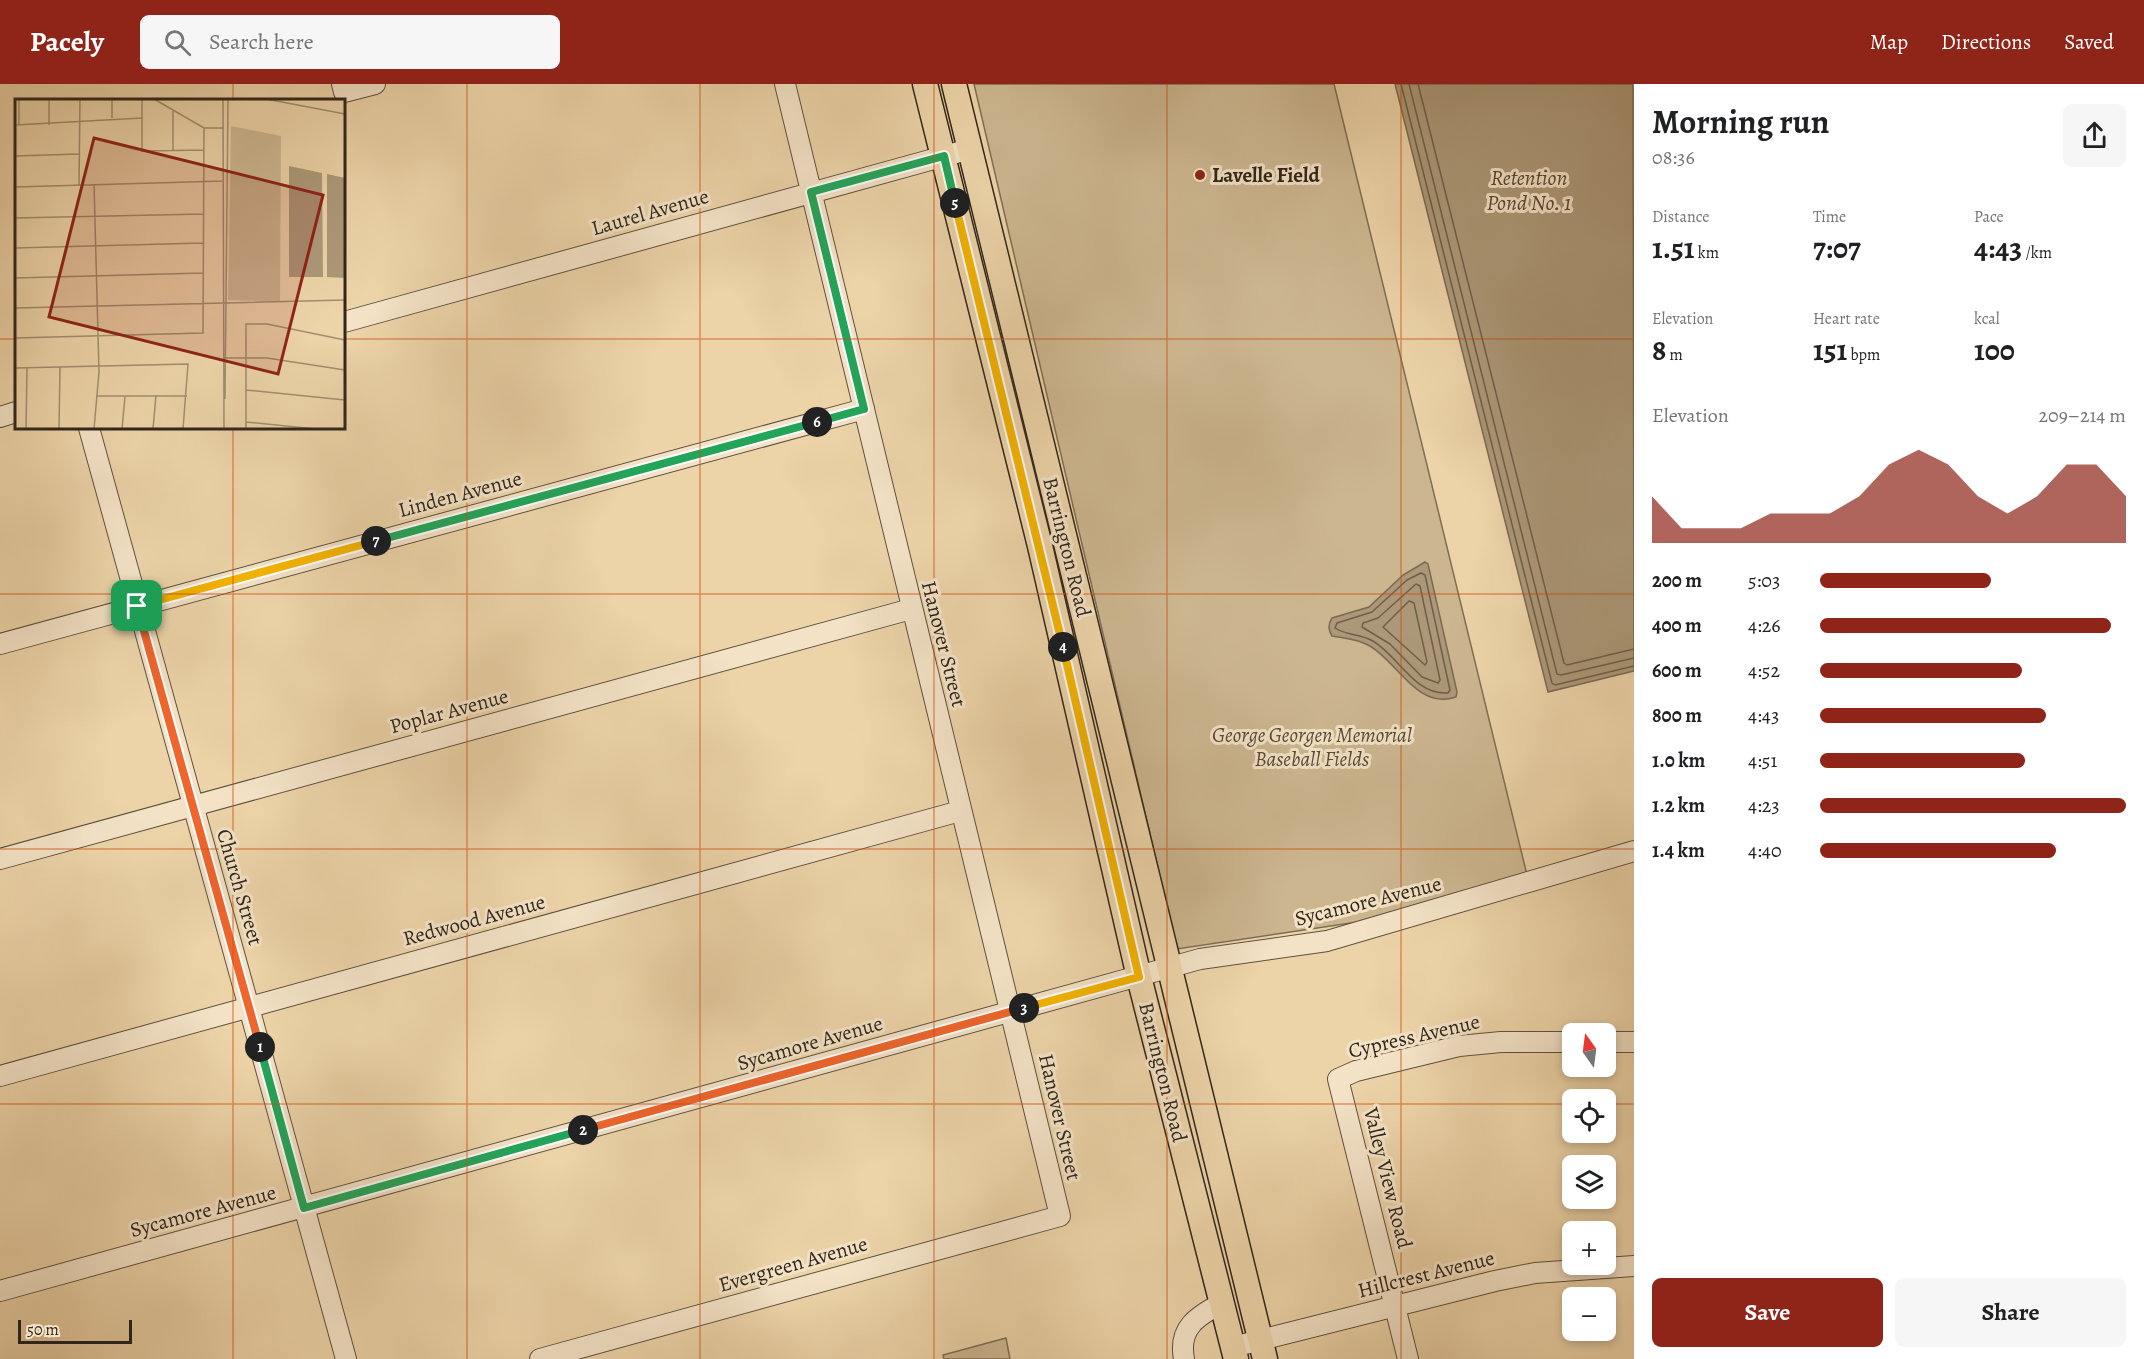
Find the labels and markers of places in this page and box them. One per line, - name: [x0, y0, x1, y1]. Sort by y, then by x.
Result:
- place label: Lavelle Field: [1212, 161, 1320, 189]
- marker: Lavelle Field: [1193, 168, 1207, 182]
- pin: 5: [940, 188, 970, 218]
- pin: 6: [802, 407, 832, 437]
- pin: 7: [361, 526, 391, 556]
- pin: [111, 580, 162, 631]
- pin: 4: [1048, 632, 1078, 662]
- pin: 3: [1009, 993, 1039, 1023]
- pin: 1: [245, 1032, 275, 1062]
- pin: 2: [568, 1115, 598, 1145]

